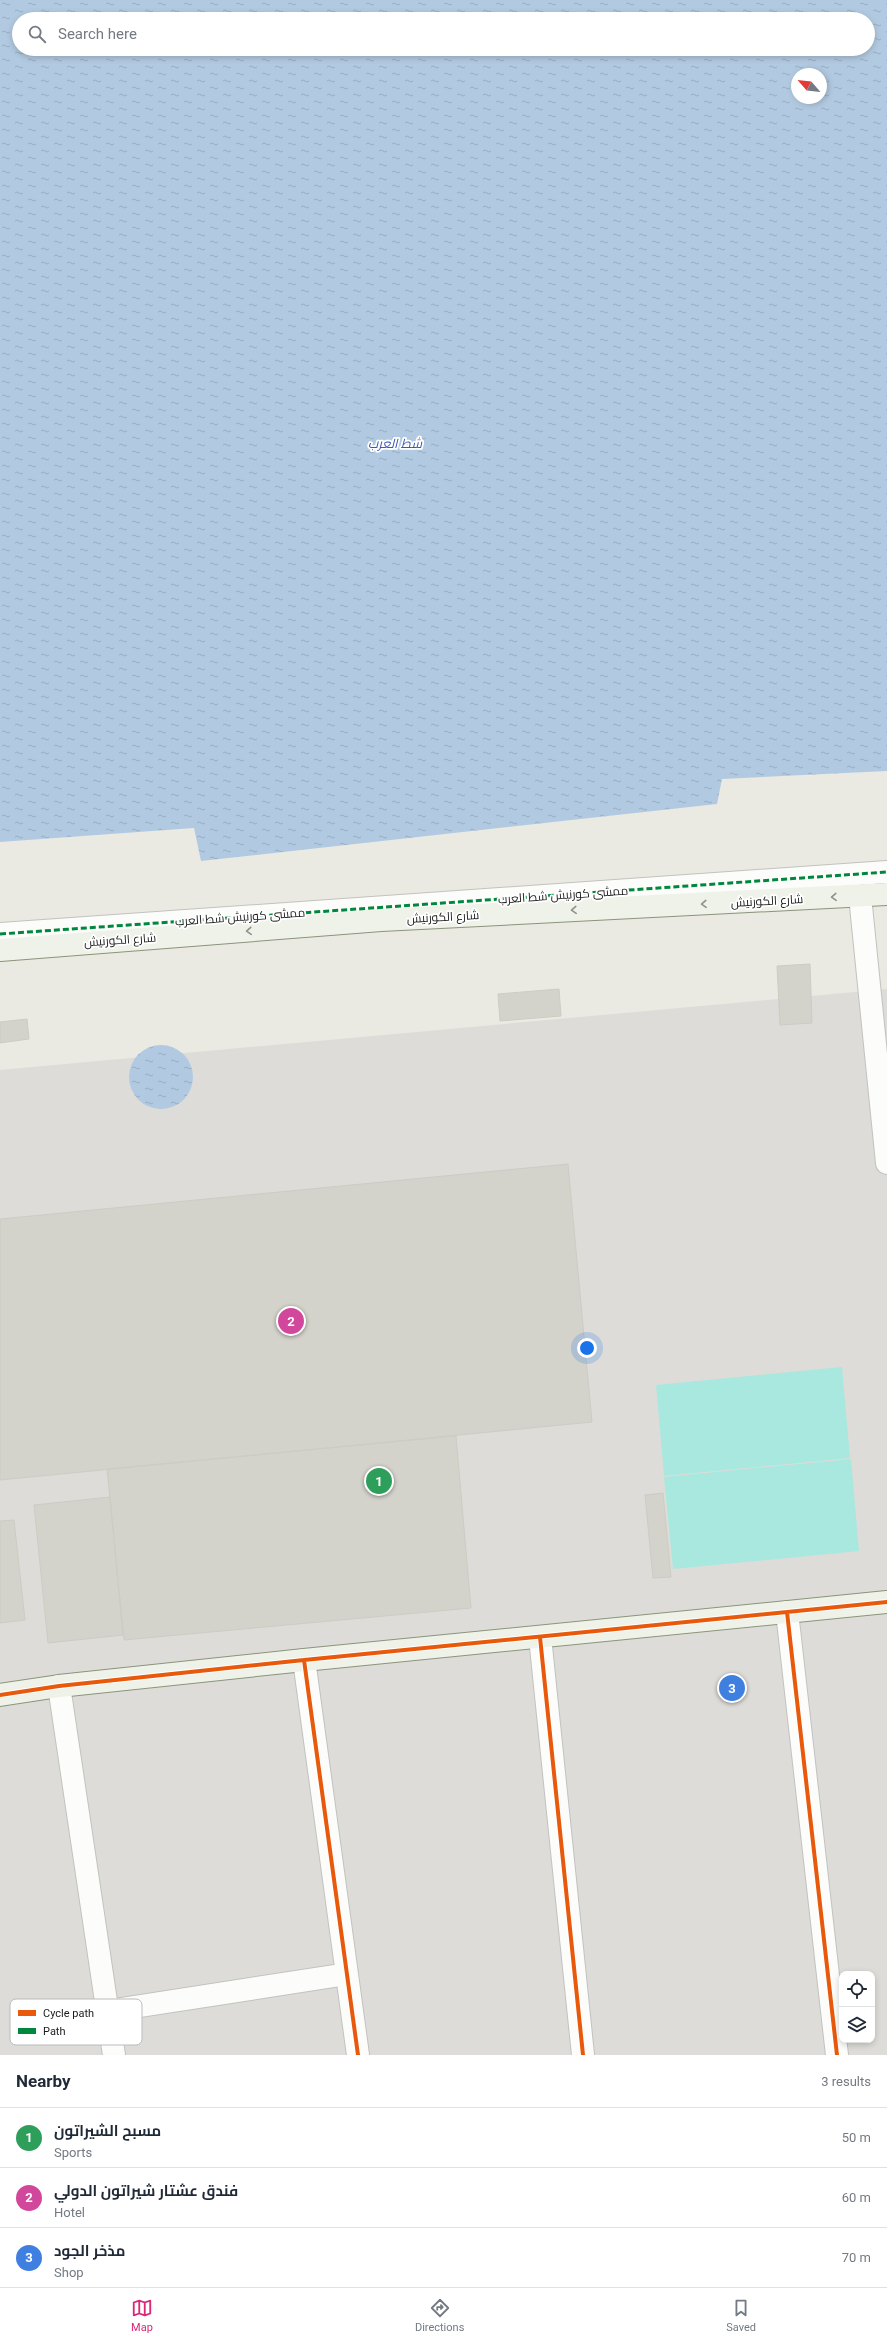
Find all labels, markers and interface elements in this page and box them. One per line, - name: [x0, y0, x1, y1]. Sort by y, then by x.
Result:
- search box: [12, 12, 875, 56]
- icon: search: [26, 23, 48, 45]
- text: Search here: [58, 25, 137, 43]
- north arrow: [791, 68, 827, 104]
- water label: شط العرب: [368, 436, 422, 451]
- street label: ممشى كورنيش شط العرب: [497, 883, 629, 907]
- street label: شارع الكورنيش: [730, 892, 804, 911]
- one-way arrow: [831, 893, 837, 902]
- one-way arrow: [701, 899, 707, 908]
- street label: ممشى كورنيش شط العرب: [174, 905, 306, 929]
- one-way arrow: [571, 906, 577, 914]
- street label: شارع الكورنيش: [406, 908, 480, 927]
- one-way arrow: [246, 926, 252, 935]
- street label: شارع الكورنيش: [83, 930, 157, 951]
- pin: 2: [278, 1306, 304, 1336]
- your location: [577, 1338, 597, 1358]
- pin: 1: [366, 1466, 392, 1496]
- pin: 3: [719, 1673, 745, 1703]
- map controls: [839, 1971, 875, 2043]
- button: locate: [839, 1971, 875, 2007]
- legend: [10, 1999, 142, 2045]
- text: Cycle path: [43, 2007, 94, 2020]
- button: layers: [839, 2007, 875, 2043]
- text: Path: [43, 2025, 66, 2038]
- text: Nearby: [16, 2071, 71, 2091]
- text: 3 results: [821, 2074, 871, 2089]
- text: مسبح الشيراتون: [54, 2122, 161, 2140]
- text: 1: [25, 2130, 33, 2145]
- text: 50 m: [842, 2130, 871, 2145]
- text: Sports: [54, 2145, 92, 2160]
- text: فندق عشتار شيراتون الدولي: [54, 2182, 238, 2200]
- text: 2: [25, 2190, 33, 2205]
- text: 60 m: [842, 2190, 871, 2205]
- text: Hotel: [54, 2205, 85, 2220]
- text: مذخر الجود: [54, 2242, 126, 2260]
- text: 3: [25, 2250, 33, 2265]
- text: 70 m: [842, 2250, 871, 2265]
- text: Shop: [54, 2265, 84, 2280]
- tab: Map: [131, 2297, 153, 2334]
- tab: Directions: [415, 2297, 464, 2334]
- tab: Saved: [726, 2297, 756, 2334]

